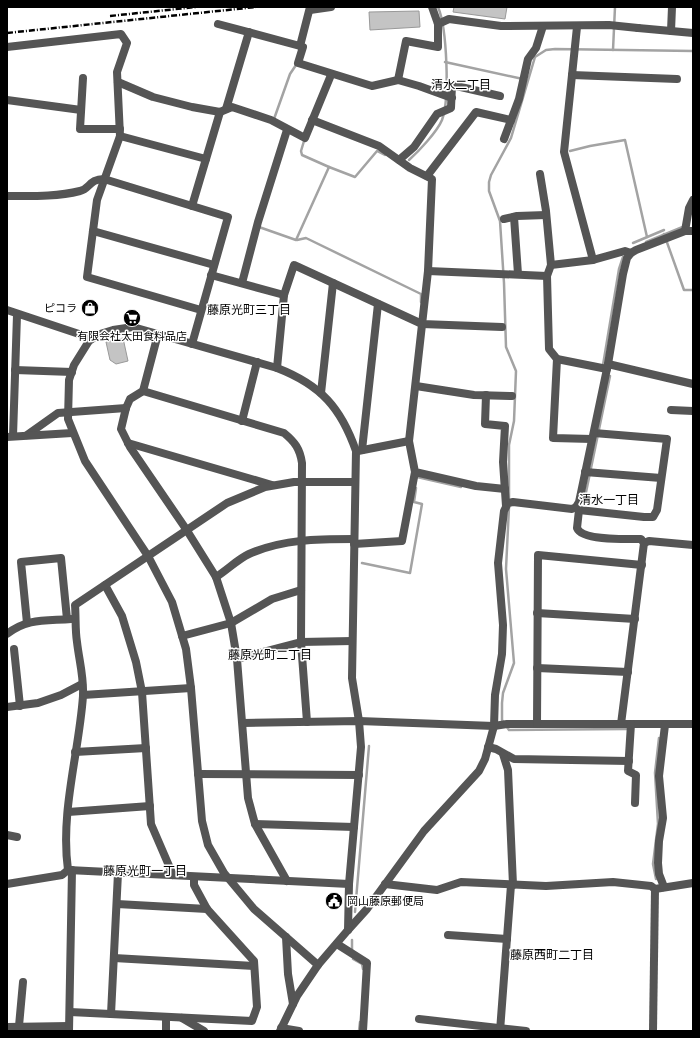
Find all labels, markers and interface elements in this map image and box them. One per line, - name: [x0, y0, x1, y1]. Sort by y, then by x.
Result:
- district label: 清水二丁目: [431, 77, 491, 92]
- shop icon: ピコラ: [80, 298, 100, 318]
- place label: ピコラ: [44, 301, 77, 315]
- district label: 藤原光町三丁目: [207, 302, 291, 317]
- supermarket icon: 有限会社太田食料品店: [122, 308, 142, 328]
- place label: 有限会社太田食料品店: [77, 329, 187, 343]
- district label: 清水一丁目: [579, 492, 639, 507]
- district label: 藤原光町二丁目: [228, 647, 312, 662]
- district label: 藤原光町一丁目: [103, 863, 187, 878]
- public building icon: 岡山藤原郵便局: [324, 891, 344, 911]
- place label: 岡山藤原郵便局: [347, 894, 424, 908]
- district label: 藤原西町二丁目: [510, 947, 594, 962]

